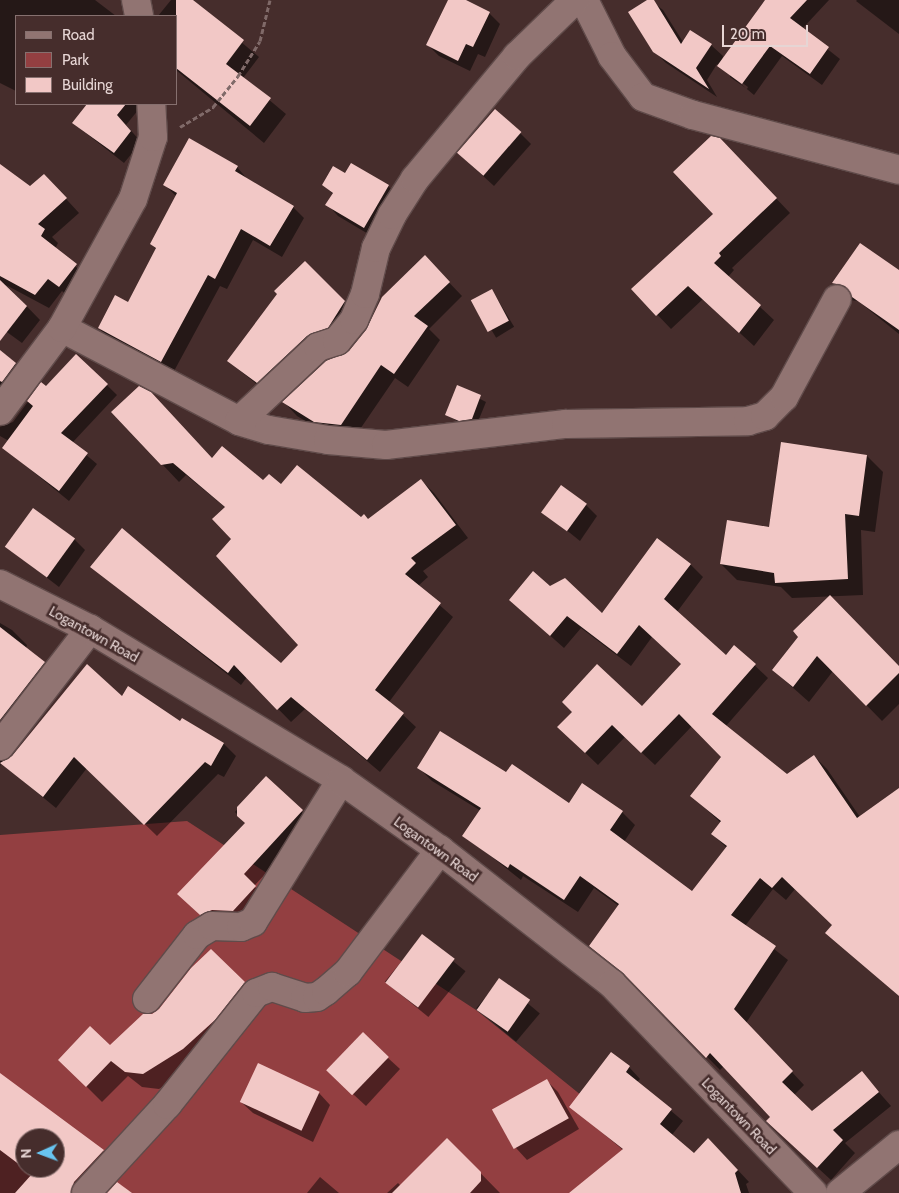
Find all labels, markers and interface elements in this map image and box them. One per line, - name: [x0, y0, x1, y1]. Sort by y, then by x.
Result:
- legend: [15, 15, 178, 105]
- scale bar: [724, 15, 810, 47]
- text: 20 m: [730, 25, 765, 43]
- text: Road: [62, 26, 95, 44]
- text: Park: [62, 51, 89, 69]
- text: Building: [62, 76, 113, 94]
- street label: Logantown Road: [46, 602, 142, 666]
- street label: Logantown Road: [391, 813, 481, 885]
- street label: Logantown Road: [698, 1074, 780, 1158]
- north arrow: [15, 1128, 65, 1178]
- text: N: [17, 1148, 35, 1159]

